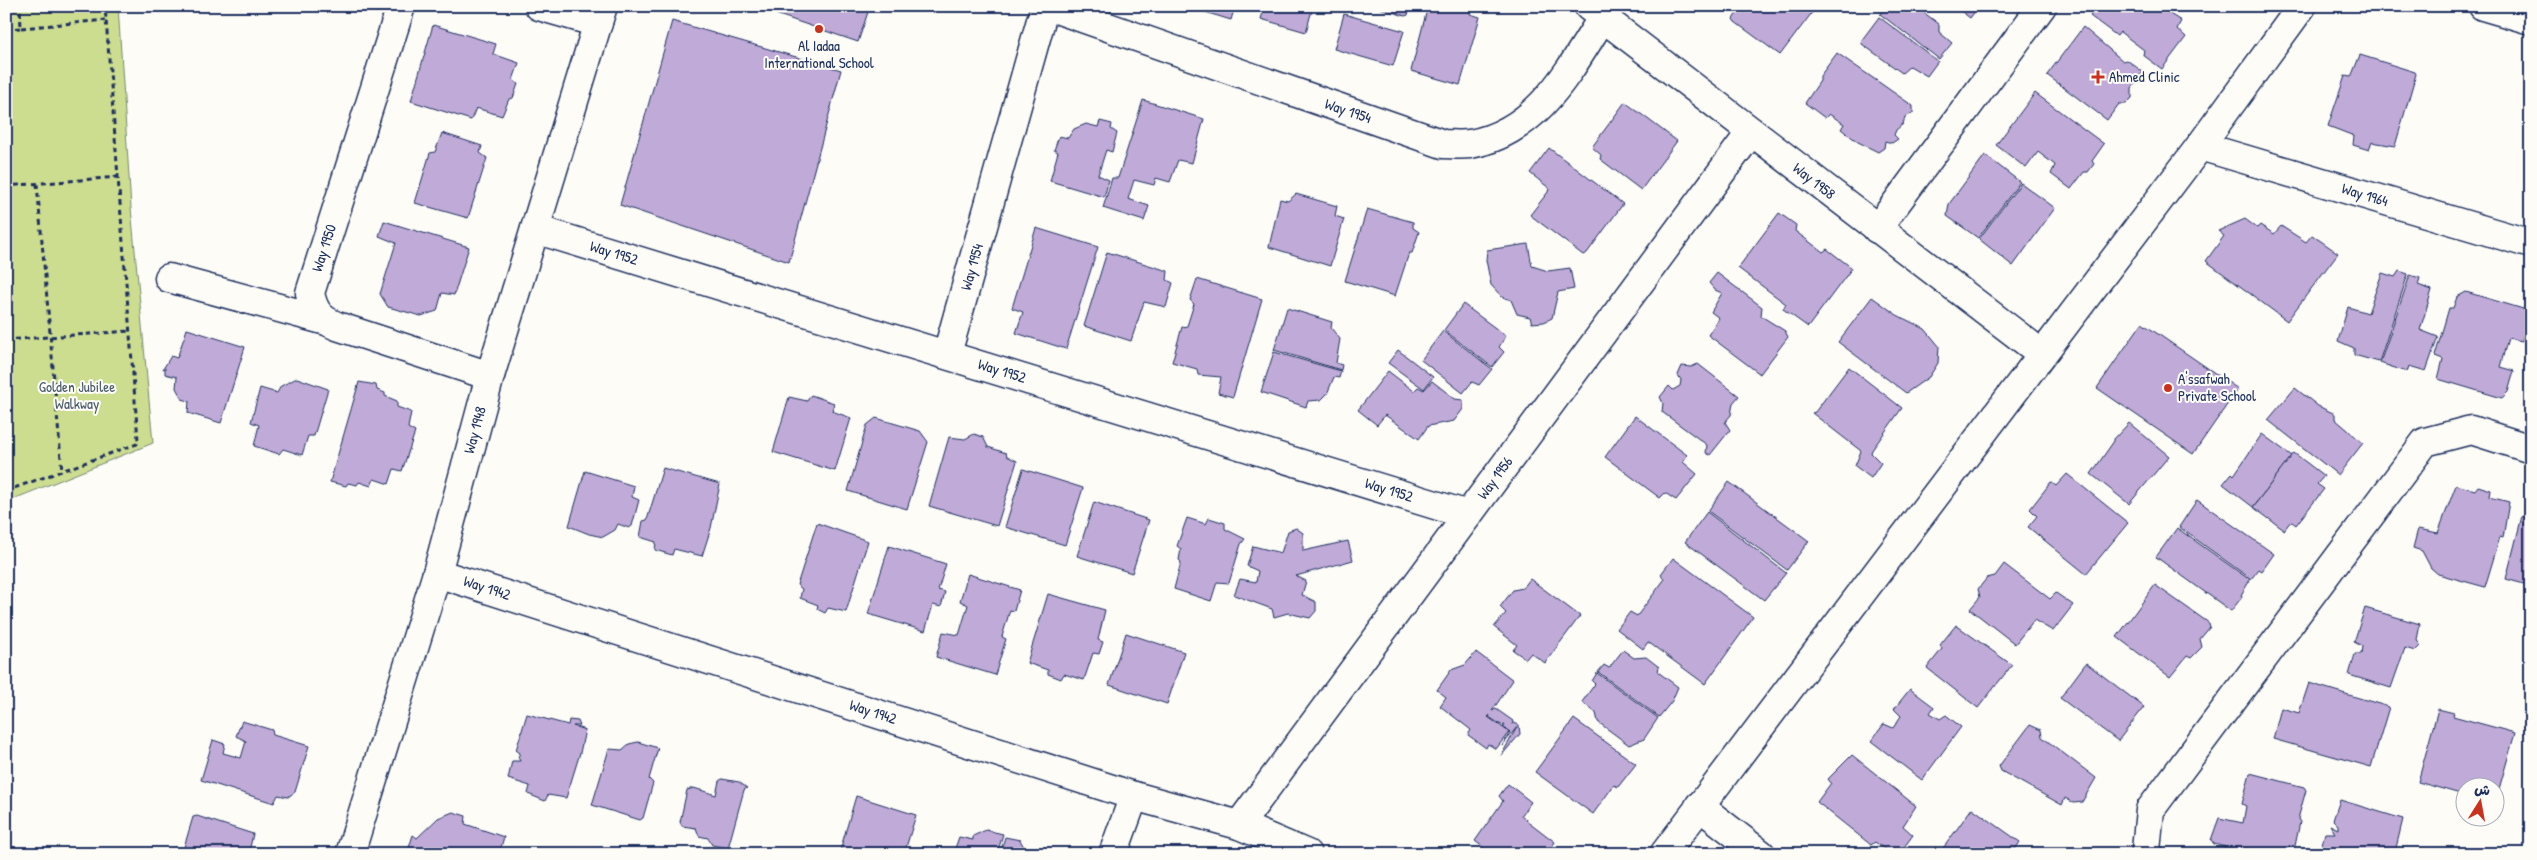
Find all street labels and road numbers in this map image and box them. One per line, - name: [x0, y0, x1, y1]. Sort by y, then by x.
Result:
- street label: Way 1954: [1322, 93, 1375, 128]
- street label: Way 1958: [1789, 157, 1840, 204]
- street label: Way 1964: [2339, 178, 2391, 212]
- street label: Way 1950: [306, 221, 341, 274]
- street label: Way 1952: [588, 235, 641, 270]
- street label: Way 1954: [955, 241, 988, 293]
- street label: Way 1952: [976, 353, 1029, 388]
- street label: Way 1948: [458, 404, 491, 456]
- street label: Way 1956: [1472, 452, 1517, 503]
- street label: Way 1952: [1363, 472, 1416, 507]
- street label: Way 1942: [461, 570, 513, 605]
- street label: Way 1942: [847, 694, 899, 729]

